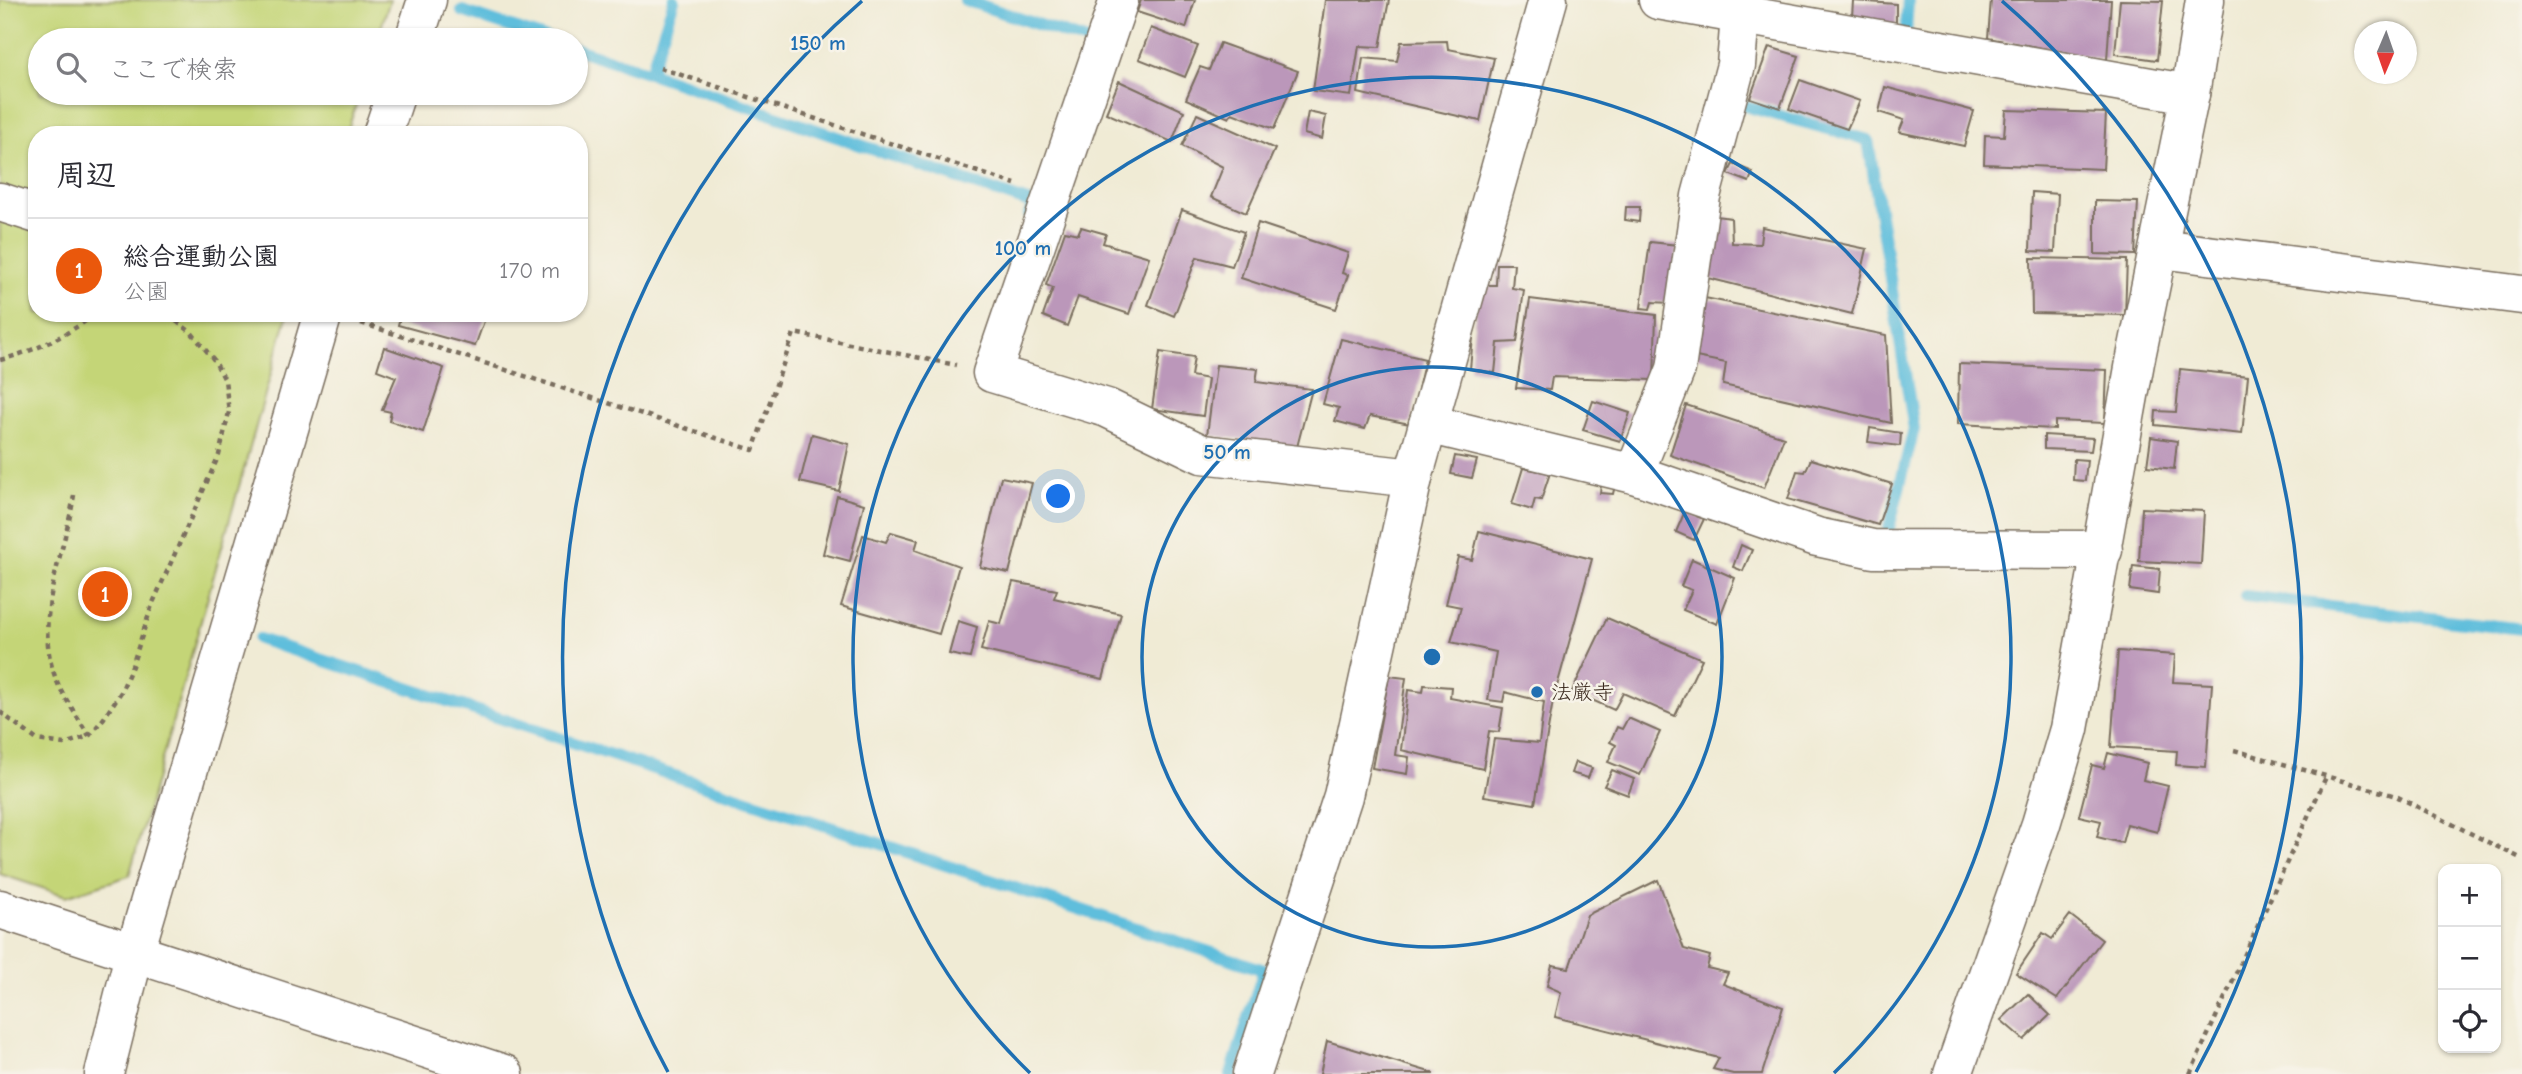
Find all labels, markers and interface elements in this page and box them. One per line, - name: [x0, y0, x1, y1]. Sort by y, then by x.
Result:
- north arrow: [2354, 21, 2417, 84]
- search box: [28, 28, 588, 105]
- text: 150 m: [790, 31, 846, 55]
- icon: search: [52, 48, 90, 86]
- text: ここで検索: [108, 55, 238, 85]
- text: 周辺: [56, 158, 116, 193]
- text: 100 m: [995, 236, 1051, 260]
- text: 総合運動公園: [123, 242, 279, 272]
- text: 1: [74, 257, 84, 284]
- text: 170 m: [499, 257, 560, 284]
- text: 公園: [123, 278, 169, 305]
- text: 50 m: [1203, 440, 1251, 464]
- your location: [1041, 479, 1075, 513]
- pin: 1: [82, 568, 128, 620]
- centre of rings: [1420, 645, 1444, 669]
- place label: 法厳寺: [1551, 680, 1614, 704]
- marker: 法厳寺: [1529, 684, 1545, 700]
- map controls: [2438, 864, 2501, 1053]
- button: +: [2438, 864, 2501, 927]
- button: −: [2438, 927, 2501, 990]
- button: locate: [2438, 990, 2501, 1053]

